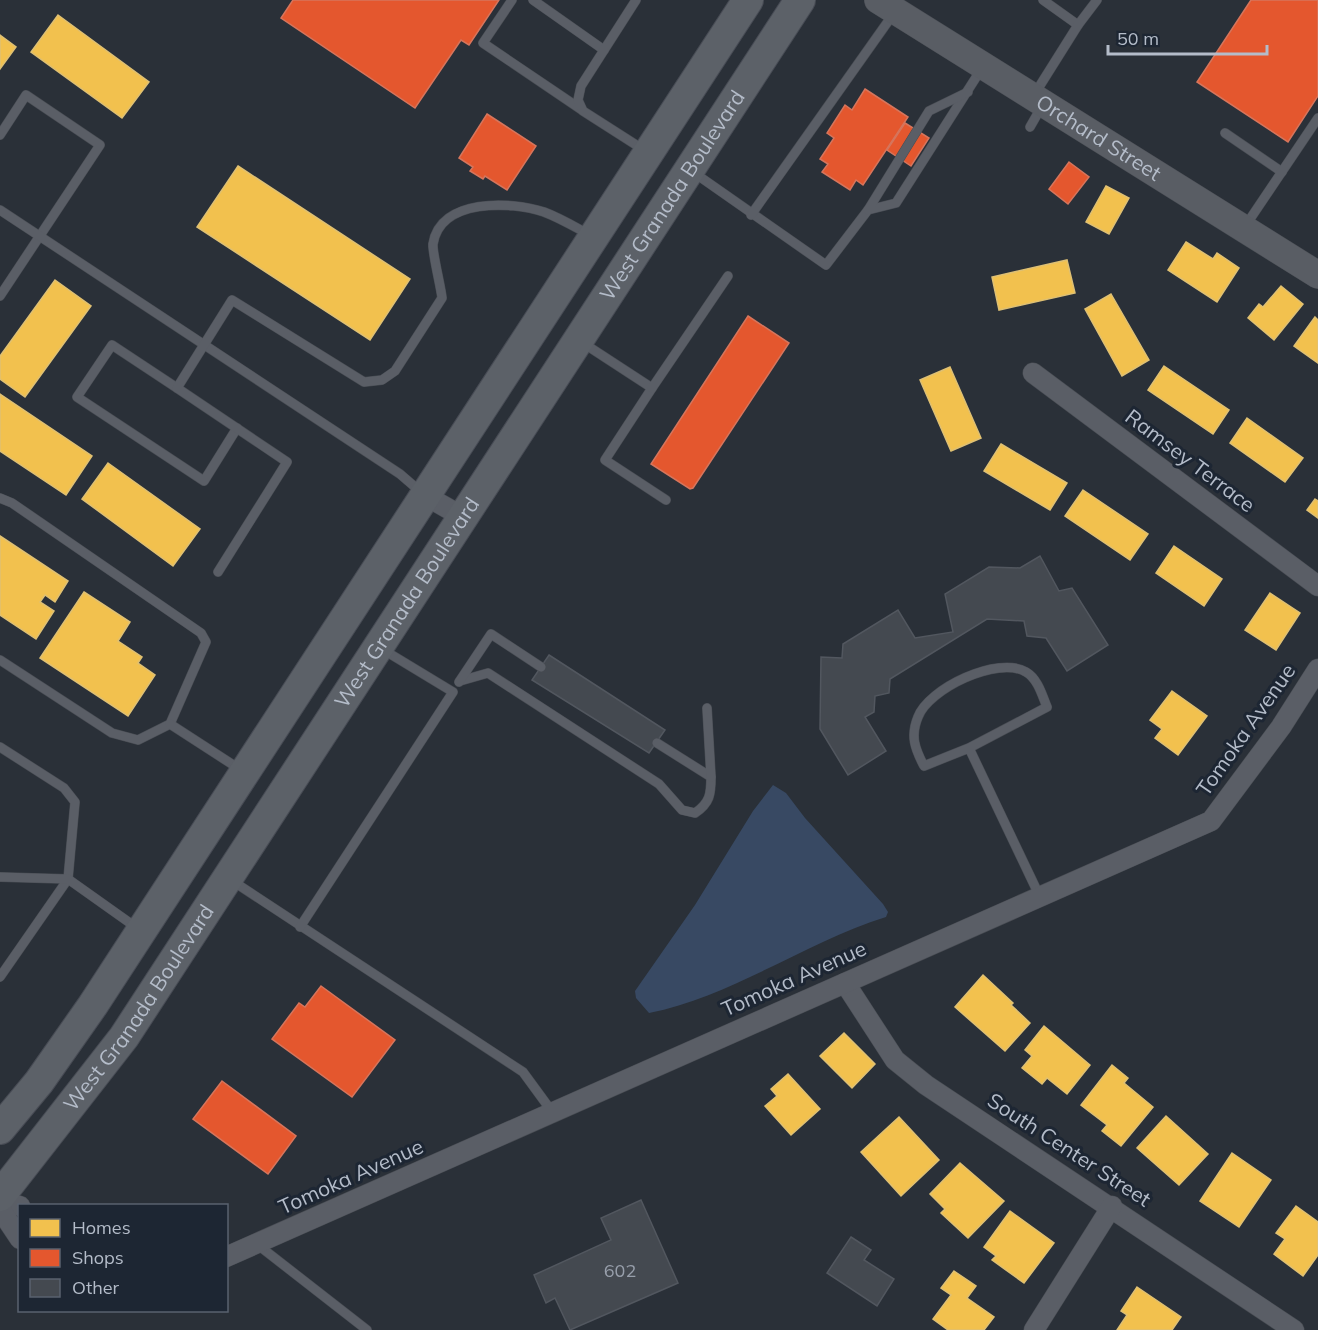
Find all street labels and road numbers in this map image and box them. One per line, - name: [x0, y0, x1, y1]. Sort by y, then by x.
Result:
- street label: West Granada Boulevard: [594, 85, 750, 305]
- street label: Orchard Street: [1032, 88, 1166, 186]
- street label: Ramsey Terrace: [1121, 403, 1261, 517]
- street label: West Granada Boulevard: [328, 492, 484, 712]
- street label: Tomoka Avenue: [1190, 658, 1300, 801]
- street label: West Granada Boulevard: [57, 899, 219, 1116]
- street label: Tomoka Avenue: [717, 935, 870, 1022]
- street label: South Center Street: [983, 1087, 1156, 1212]
- street label: Tomoka Avenue: [274, 1133, 427, 1220]

